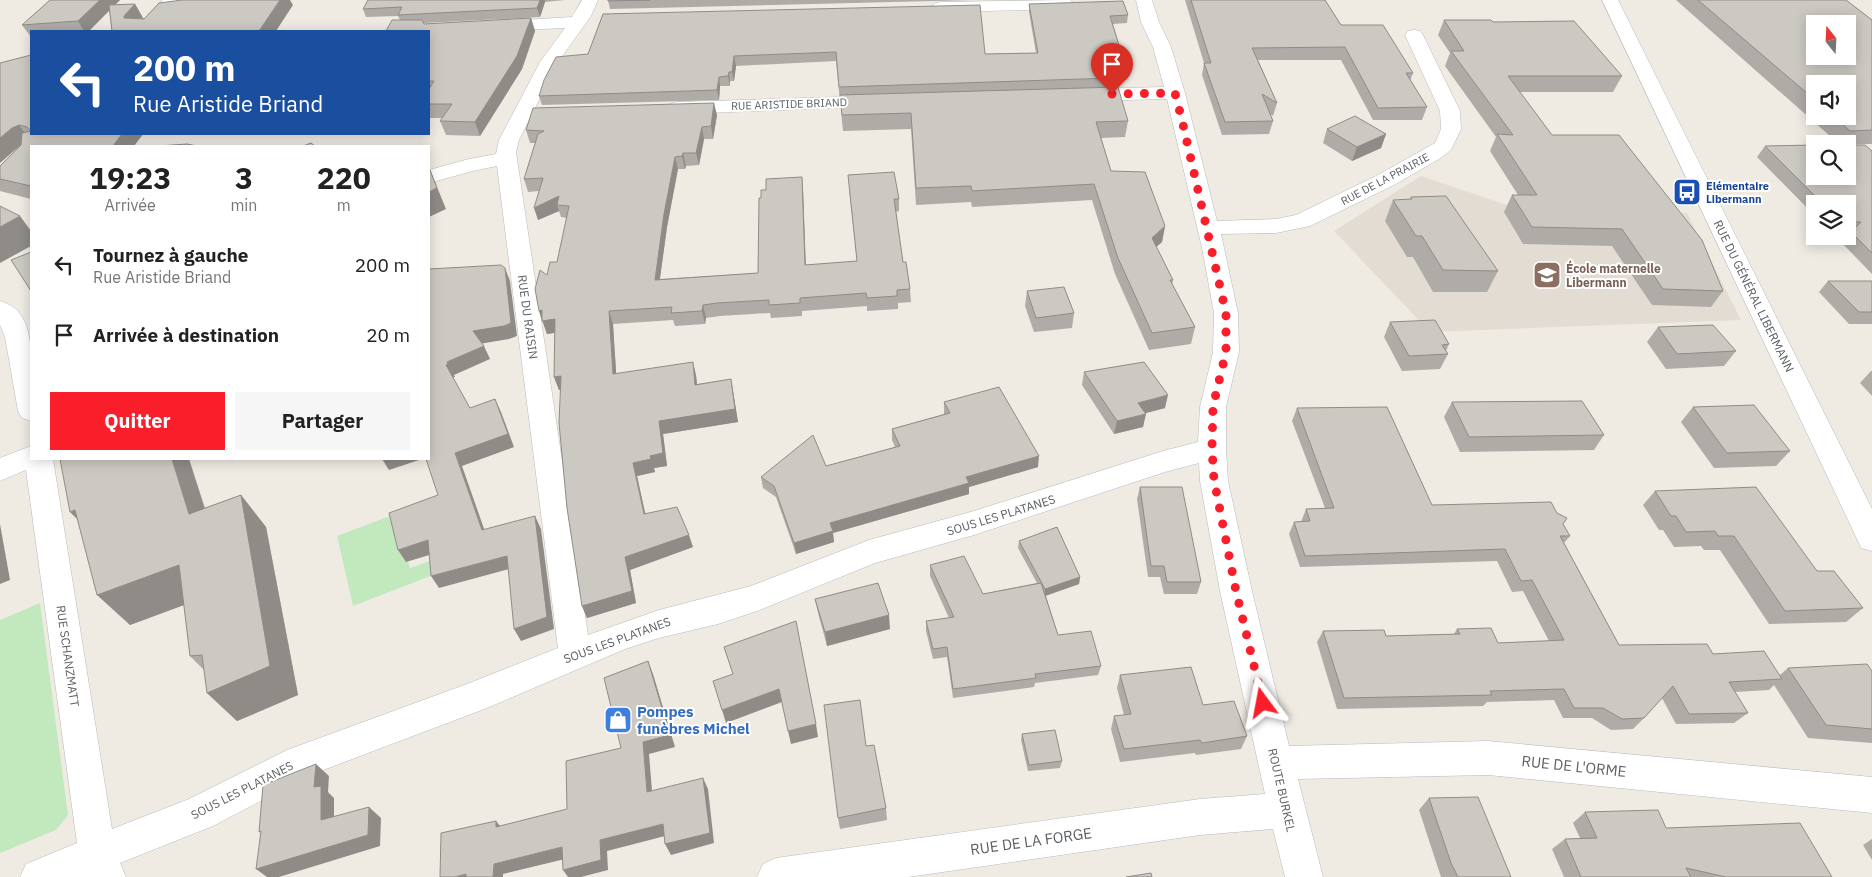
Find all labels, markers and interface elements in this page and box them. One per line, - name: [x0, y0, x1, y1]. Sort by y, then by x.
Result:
- north arrow: [1806, 15, 1856, 65]
- map controls: [1806, 15, 1856, 245]
- pin: [1091, 43, 1133, 94]
- text: 200 m: [133, 45, 236, 91]
- icon: left: [50, 50, 115, 115]
- icon: arrive: [1098, 50, 1126, 78]
- button: sound: [1806, 75, 1856, 125]
- text: Rue Aristide Briand: [133, 89, 323, 118]
- street label: RUE ARISTIDE BRIAND: [731, 95, 847, 113]
- button: search: [1806, 135, 1856, 185]
- street label: RUE DE LA PRAIRIE: [1338, 150, 1432, 208]
- text: 19:23: [89, 158, 171, 197]
- text: 3: [235, 158, 253, 197]
- text: 220: [317, 158, 371, 197]
- bus stop icon: Elémentaire Libermann: [1672, 177, 1702, 207]
- place label: Elémentaire Libermann: [1706, 179, 1769, 206]
- text: Arrivée: [105, 195, 156, 215]
- text: min: [230, 195, 257, 215]
- text: m: [337, 195, 351, 215]
- button: layers: [1806, 195, 1856, 245]
- street label: RUE DU GÉNÉRAL LIBERMANN: [1711, 218, 1797, 374]
- text: Tournez à gauche: [93, 243, 249, 267]
- icon: left: [50, 251, 78, 279]
- text: 200 m: [355, 253, 410, 277]
- school or university icon: École maternelle Libermann: [1532, 260, 1562, 290]
- place label: École maternelle Libermann: [1566, 260, 1661, 290]
- text: Rue Aristide Briand: [93, 267, 231, 287]
- street label: RUE DU RAISIN: [515, 274, 541, 360]
- icon: arrive: [50, 321, 78, 349]
- text: Arrivée à destination: [93, 323, 279, 347]
- text: 20 m: [366, 323, 410, 347]
- button: Quitter: [50, 392, 225, 450]
- button: Partager: [235, 392, 410, 450]
- street label: SOUS LES PLATANES: [945, 491, 1057, 539]
- street label: RUE SCHANZMATT: [53, 604, 83, 708]
- street label: SOUS LES PLATANES: [561, 614, 673, 666]
- position arrow: [1236, 676, 1288, 728]
- place label: Pompes funèbres Michel: [637, 702, 750, 738]
- shop icon: Pompes funèbres Michel: [603, 705, 633, 735]
- street label: ROUTE BURKEL: [1265, 747, 1299, 833]
- street label: RUE DE L'ORME: [1521, 751, 1627, 781]
- street label: SOUS LES PLATANES: [188, 758, 296, 822]
- street label: RUE DE LA FORGE: [969, 823, 1093, 859]

